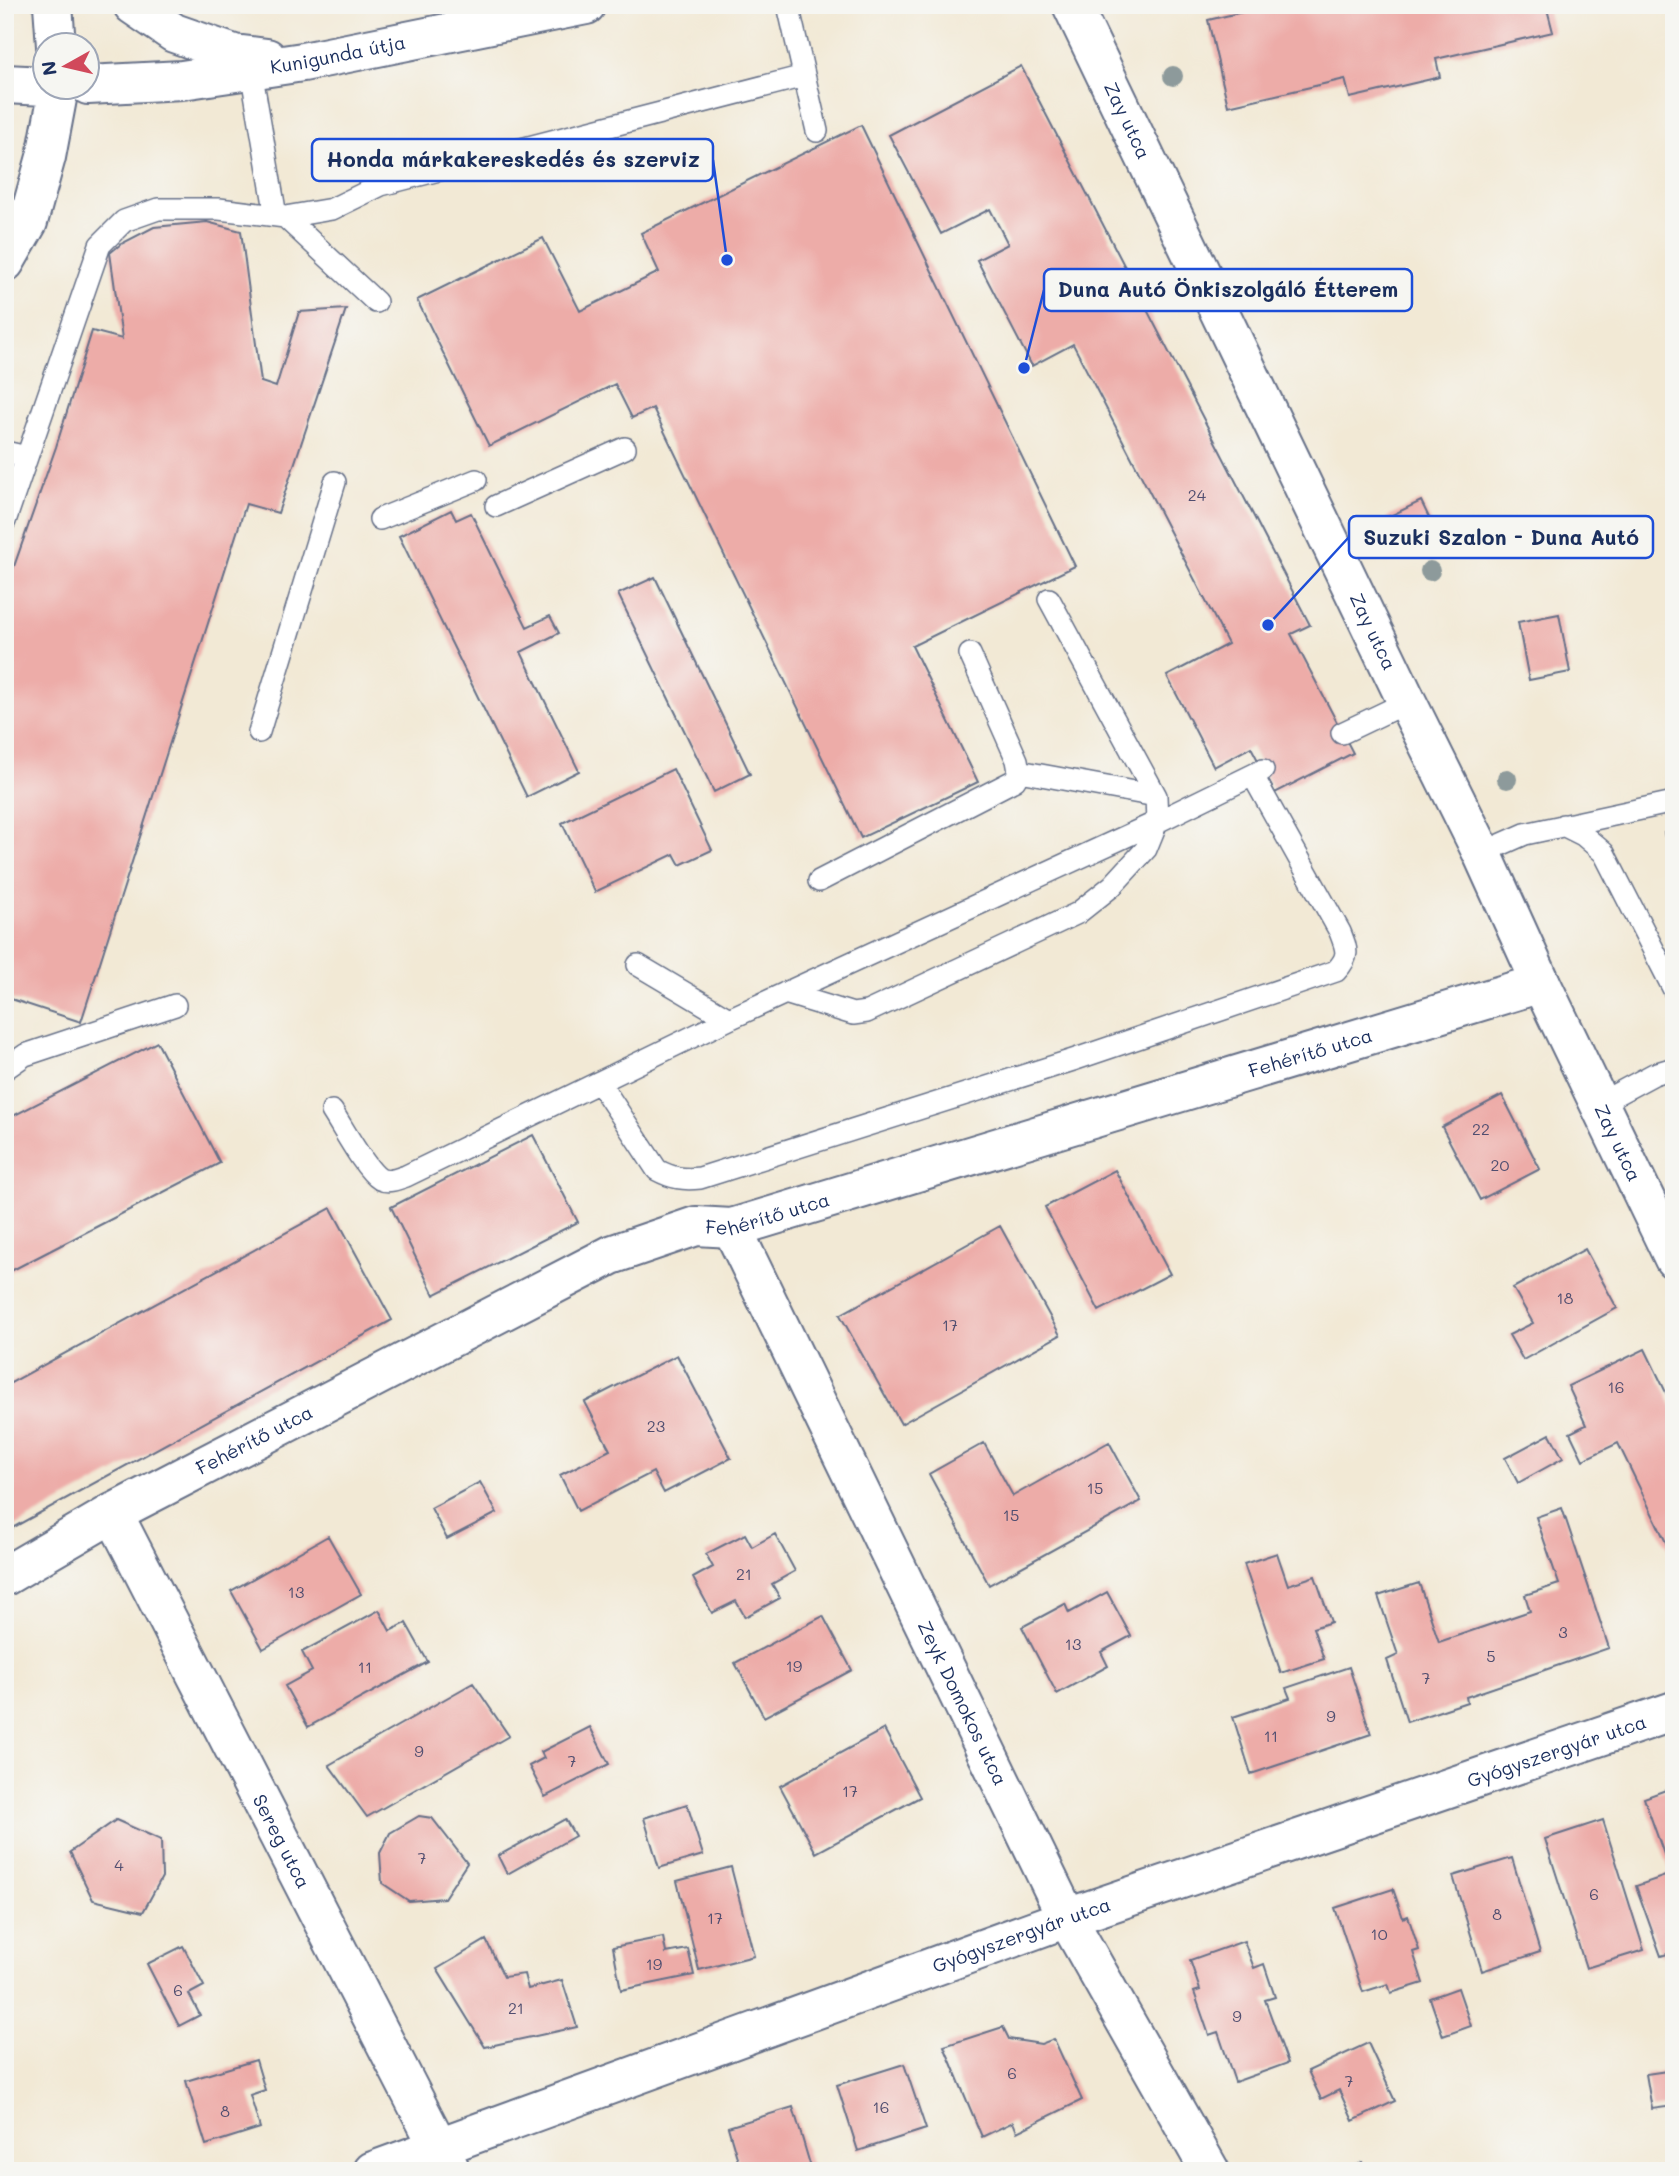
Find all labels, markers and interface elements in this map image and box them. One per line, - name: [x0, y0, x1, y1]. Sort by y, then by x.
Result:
- street label: Kunigunda útja: [268, 29, 407, 79]
- north arrow: [32, 32, 102, 102]
- text: N: [35, 60, 62, 77]
- street label: Zay utca: [1099, 78, 1157, 163]
- callout: Honda márkakereskedés és szerviz: [312, 139, 713, 181]
- text: Honda márkakereskedés és szerviz: [326, 145, 700, 172]
- callout: Duna Autó Önkiszolgáló Étterem: [1044, 269, 1412, 311]
- text: Duna Autó Önkiszolgáló Étterem: [1058, 275, 1398, 302]
- house number: 24: [1188, 484, 1207, 505]
- callout: Suzuki Szalon - Duna Autó: [1349, 516, 1653, 558]
- text: Suzuki Szalon - Duna Autó: [1363, 523, 1639, 550]
- street label: Zay utca: [1344, 589, 1403, 674]
- street label: Fehérítő utca: [1245, 1022, 1375, 1083]
- street label: Zay utca: [1589, 1100, 1648, 1185]
- house number: 22: [1472, 1118, 1490, 1139]
- house number: 20: [1491, 1154, 1510, 1175]
- street label: Fehérítő utca: [705, 1186, 832, 1241]
- house number: 18: [1557, 1287, 1574, 1308]
- house number: 17: [942, 1314, 958, 1335]
- house number: 16: [1608, 1376, 1624, 1397]
- street label: Fehérítő utca: [191, 1399, 316, 1480]
- house number: 23: [647, 1415, 665, 1436]
- house number: 15: [1087, 1477, 1103, 1498]
- house number: 15: [1003, 1504, 1019, 1525]
- house number: 21: [736, 1563, 752, 1584]
- house number: 13: [288, 1581, 304, 1602]
- street label: Zeyk Domokos utca: [913, 1616, 1014, 1789]
- house number: 3: [1558, 1621, 1568, 1642]
- house number: 13: [1065, 1633, 1081, 1654]
- house number: 5: [1486, 1645, 1496, 1666]
- house number: 19: [786, 1655, 802, 1676]
- house number: 11: [358, 1656, 372, 1677]
- house number: 7: [1422, 1667, 1431, 1688]
- house number: 9: [1326, 1705, 1336, 1726]
- street label: Gyógyszergyár utca: [1464, 1708, 1649, 1793]
- house number: 11: [1264, 1725, 1278, 1746]
- house number: 9: [414, 1740, 424, 1761]
- house number: 7: [568, 1750, 577, 1771]
- house number: 17: [842, 1780, 858, 1801]
- street label: Sereg utca: [247, 1790, 317, 1892]
- house number: 7: [418, 1847, 427, 1868]
- house number: 4: [114, 1854, 124, 1875]
- house number: 6: [1589, 1883, 1599, 1904]
- street label: Gyógyszergyár utca: [929, 1891, 1114, 1978]
- house number: 8: [1492, 1903, 1502, 1924]
- house number: 17: [707, 1907, 723, 1928]
- house number: 10: [1370, 1923, 1388, 1944]
- house number: 19: [646, 1953, 662, 1974]
- house number: 6: [173, 1979, 183, 2000]
- house number: 21: [508, 1997, 524, 2018]
- house number: 9: [1232, 2005, 1242, 2026]
- house number: 6: [1007, 2062, 1017, 2083]
- house number: 7: [1345, 2070, 1354, 2091]
- house number: 16: [873, 2096, 889, 2117]
- house number: 8: [220, 2100, 230, 2121]

